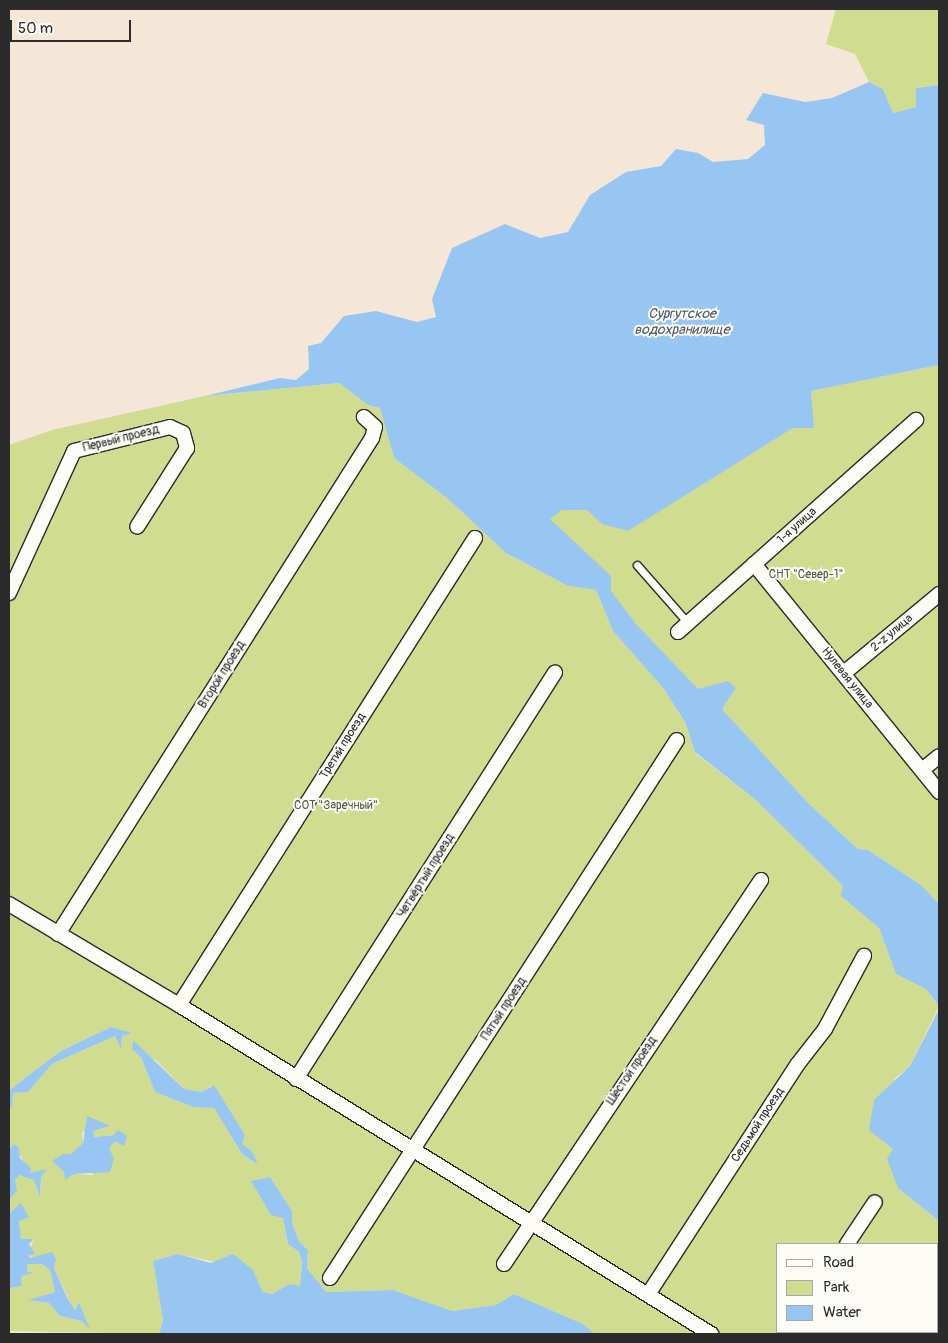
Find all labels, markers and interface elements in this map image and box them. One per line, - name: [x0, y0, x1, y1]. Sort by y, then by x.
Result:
- scale bar: [12, 10, 134, 42]
- text: 50 m: [18, 19, 53, 38]
- water label: Сургутское водохранилище: [634, 306, 730, 338]
- street label: Первый проезд: [81, 423, 161, 455]
- street label: 1-я улица: [774, 505, 820, 547]
- park label: СНТ "Север-1": [769, 568, 843, 582]
- street label: 2-z улица: [868, 611, 916, 655]
- street label: Второй проезд: [196, 639, 248, 711]
- street label: Нулевая улица: [818, 644, 876, 712]
- street label: Третий проезд: [317, 710, 369, 782]
- park label: СОТ "Заречный": [294, 799, 378, 813]
- street label: Четвёртый проезд: [394, 831, 458, 921]
- street label: Пятый проезд: [478, 975, 530, 1043]
- street label: Шестой проезд: [604, 1034, 660, 1108]
- street label: Седьмой проезд: [729, 1085, 787, 1165]
- legend: [776, 1243, 938, 1333]
- text: Road: [823, 1253, 854, 1272]
- text: Park: [823, 1278, 849, 1297]
- text: Water: [823, 1303, 861, 1322]

